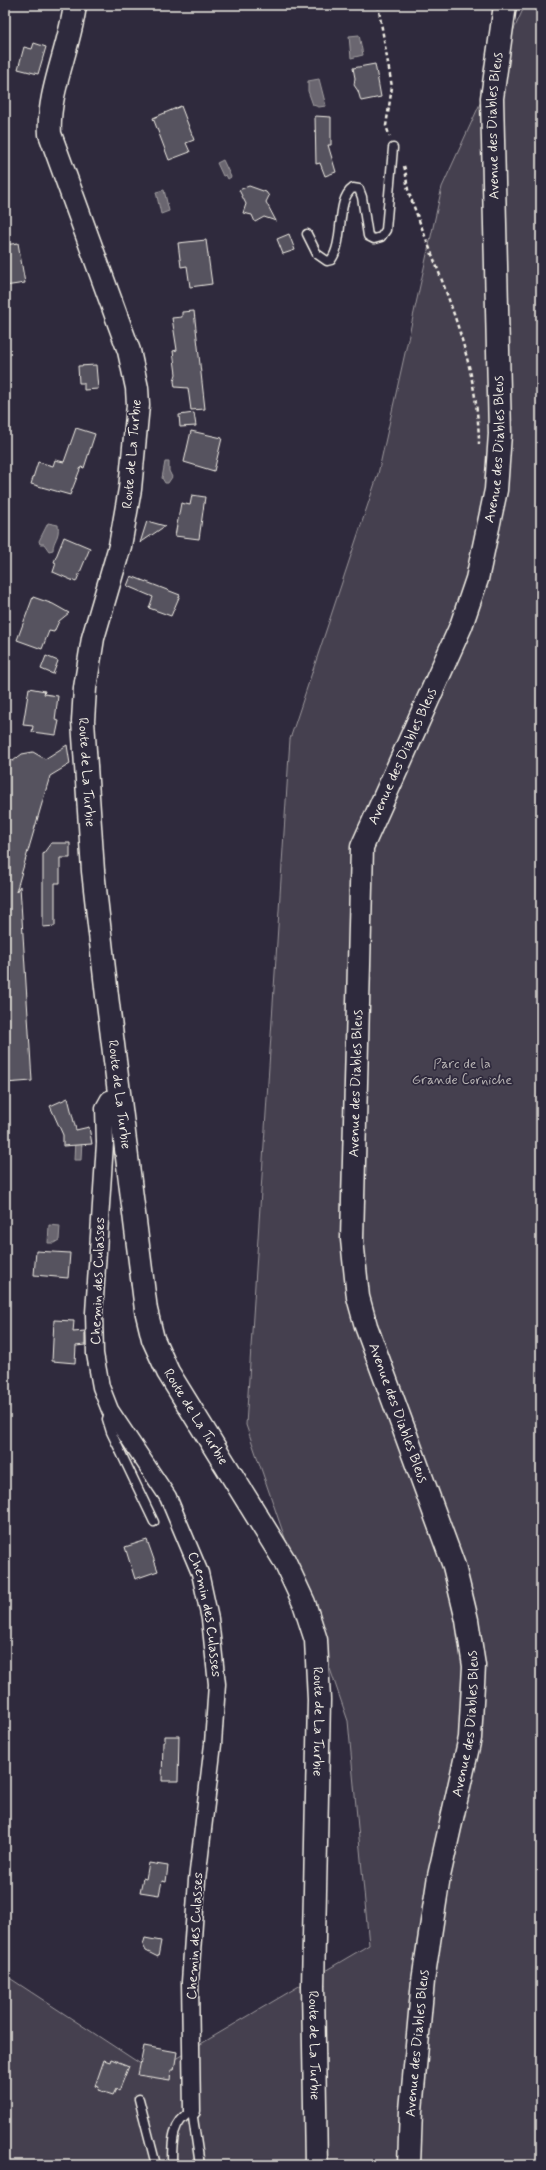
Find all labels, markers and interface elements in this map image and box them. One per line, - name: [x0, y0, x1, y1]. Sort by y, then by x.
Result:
- street label: Avenue des Diables Bleus: [483, 50, 507, 200]
- street label: Avenue des Diables Bleus: [480, 375, 509, 524]
- street label: Route de La Turbie: [118, 399, 146, 509]
- street label: Avenue des Diables Bleus: [364, 685, 441, 827]
- street label: Route de La Turbie: [74, 717, 99, 828]
- street label: Avenue des Diables Bleus: [345, 1009, 367, 1158]
- street label: Route de La Turbie: [104, 1039, 135, 1150]
- park label: Parc de la Grande Corniche: [412, 1055, 512, 1089]
- street label: Chemin des Culasses: [87, 1217, 109, 1345]
- street label: Avenue des Diables Bleus: [364, 1341, 432, 1486]
- street label: Route de La Turbie: [159, 1366, 232, 1468]
- street label: Chemin des Culasses: [183, 1549, 225, 1678]
- street label: Avenue des Diables Bleus: [448, 1649, 483, 1799]
- street label: Route de La Turbie: [308, 1666, 328, 1777]
- street label: Chemin des Culasses: [183, 1872, 207, 2000]
- street label: Avenue des Diables Bleus: [402, 1968, 434, 2117]
- street label: Route de La Turbie: [304, 1990, 324, 2101]

